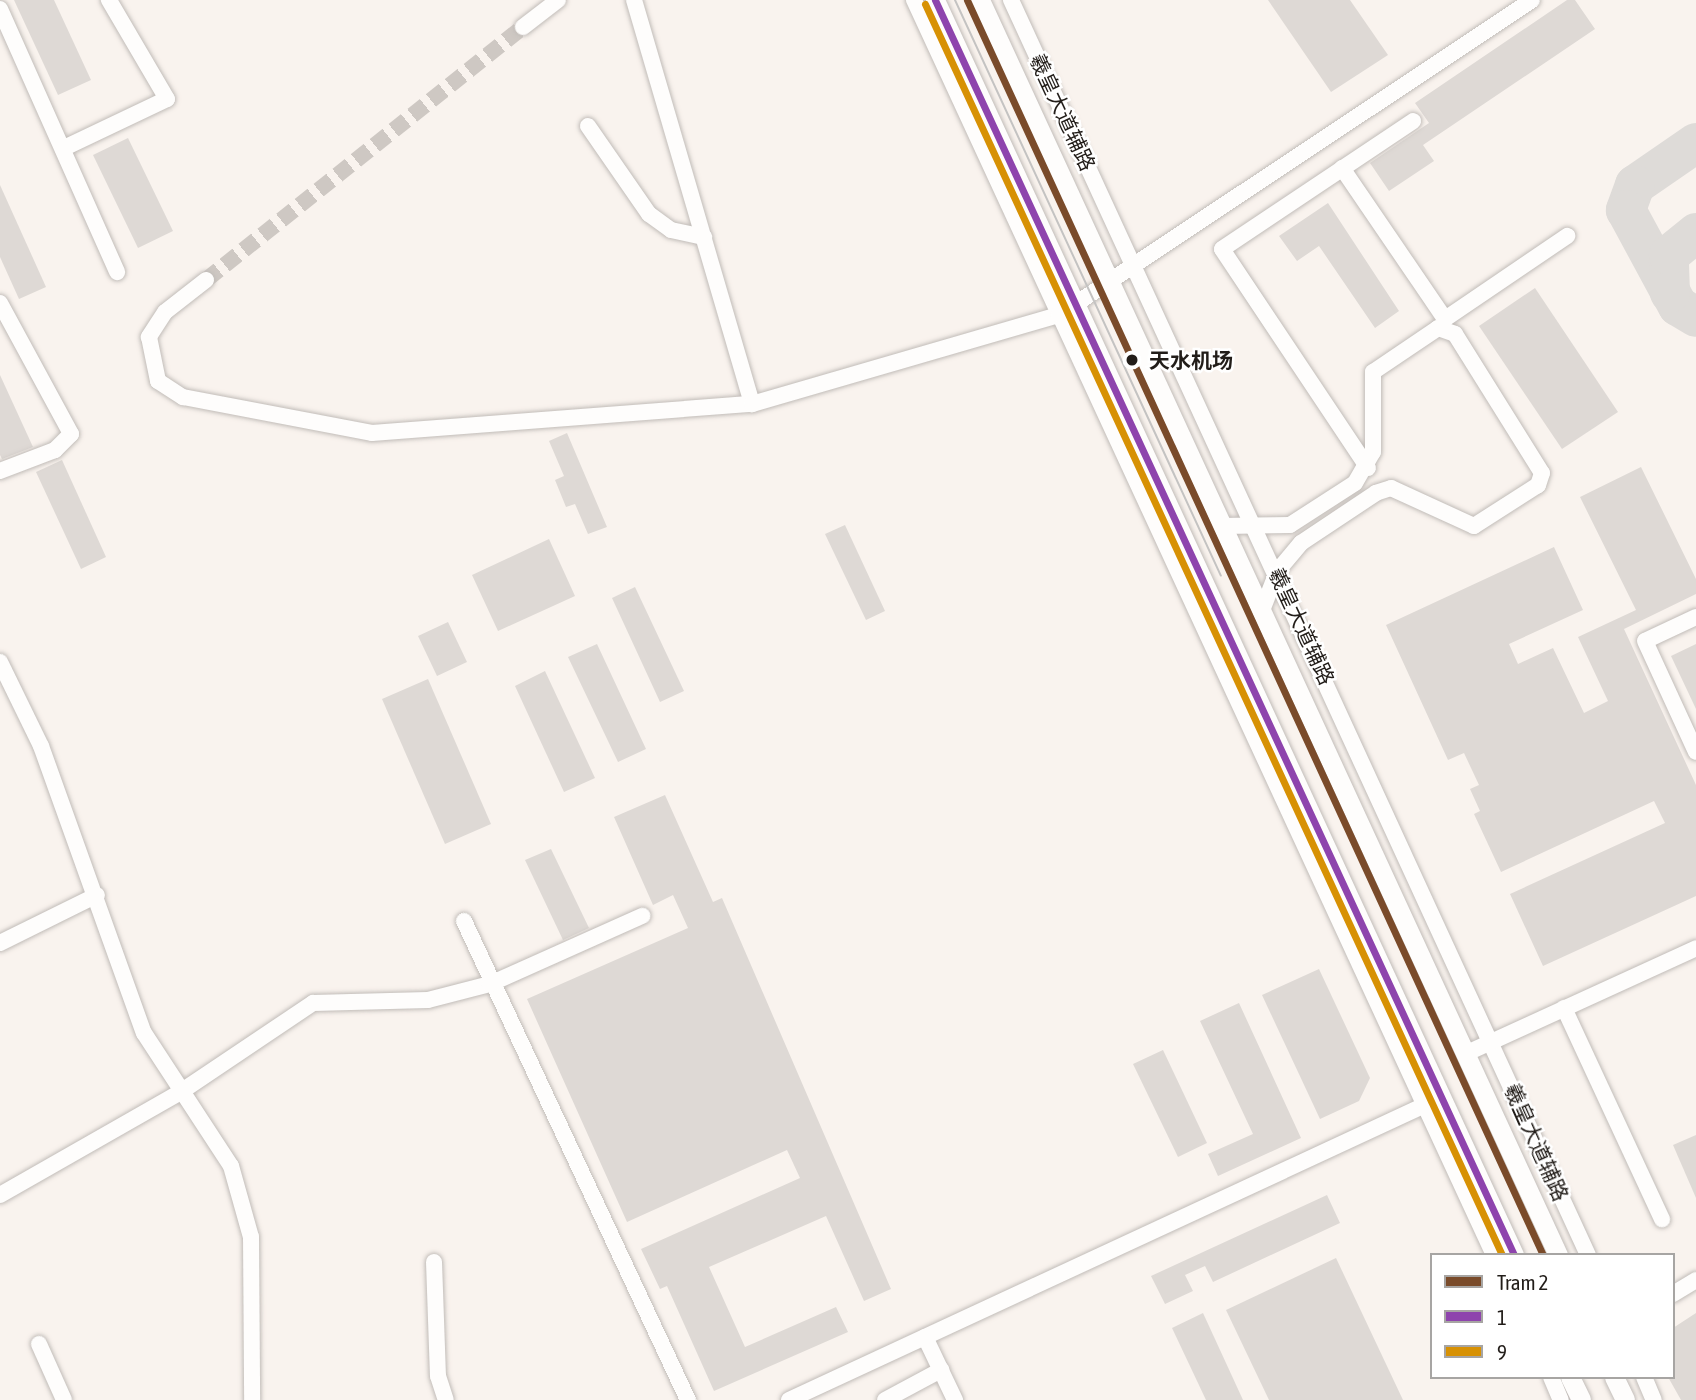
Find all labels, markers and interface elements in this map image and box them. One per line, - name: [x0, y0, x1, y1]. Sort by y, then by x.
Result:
- street label: 羲皇大道辅路: [1025, 50, 1101, 174]
- place label: 天水机场: [1149, 347, 1233, 373]
- marker: 天水机场: [1121, 349, 1143, 371]
- street label: 羲皇大道辅路: [1264, 564, 1340, 688]
- street label: 羲皇大道辅路: [1500, 1079, 1574, 1205]
- legend: [1430, 1253, 1675, 1379]
- text: Tram 2: [1497, 1270, 1548, 1294]
- text: 1: [1497, 1305, 1507, 1329]
- text: 9: [1497, 1340, 1507, 1364]

